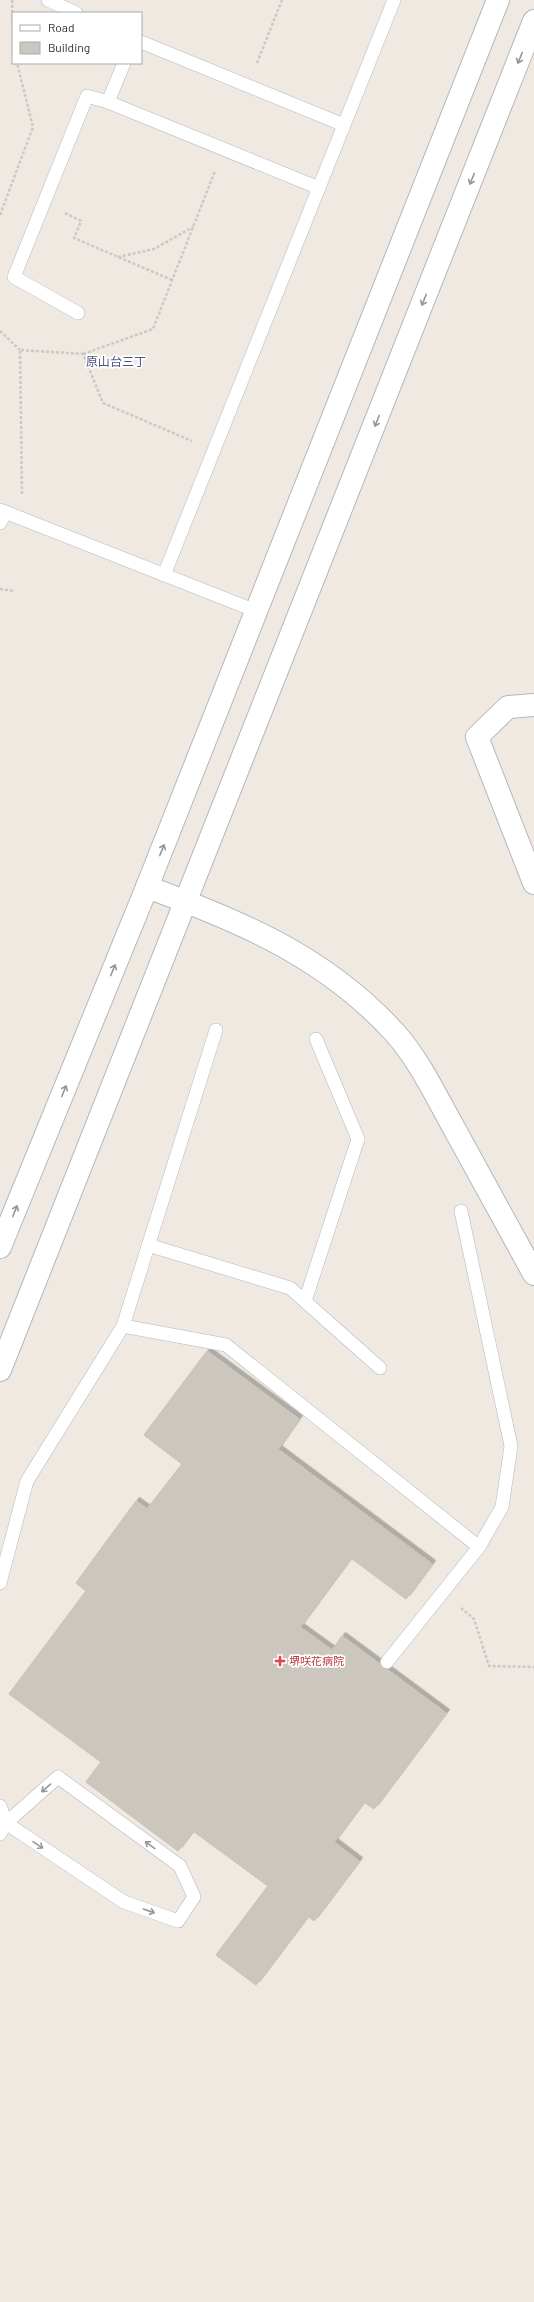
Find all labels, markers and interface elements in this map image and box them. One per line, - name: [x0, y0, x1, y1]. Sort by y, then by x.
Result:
- legend: [12, 12, 142, 64]
- text: Road: [48, 20, 75, 34]
- text: Building: [48, 40, 90, 54]
- one-way arrow: [515, 51, 523, 63]
- one-way arrow: [468, 172, 475, 184]
- one-way arrow: [420, 293, 428, 305]
- district label: 原山台三丁: [86, 354, 146, 368]
- one-way arrow: [372, 414, 380, 426]
- one-way arrow: [158, 844, 166, 856]
- one-way arrow: [110, 965, 117, 977]
- one-way arrow: [60, 1085, 68, 1097]
- one-way arrow: [11, 1205, 19, 1217]
- place label: 堺咲花病院: [289, 1654, 344, 1667]
- marker: 堺咲花病院: [274, 1655, 286, 1667]
- one-way arrow: [41, 1783, 51, 1792]
- one-way arrow: [145, 1840, 156, 1849]
- one-way arrow: [32, 1841, 43, 1849]
- one-way arrow: [143, 1908, 156, 1915]

